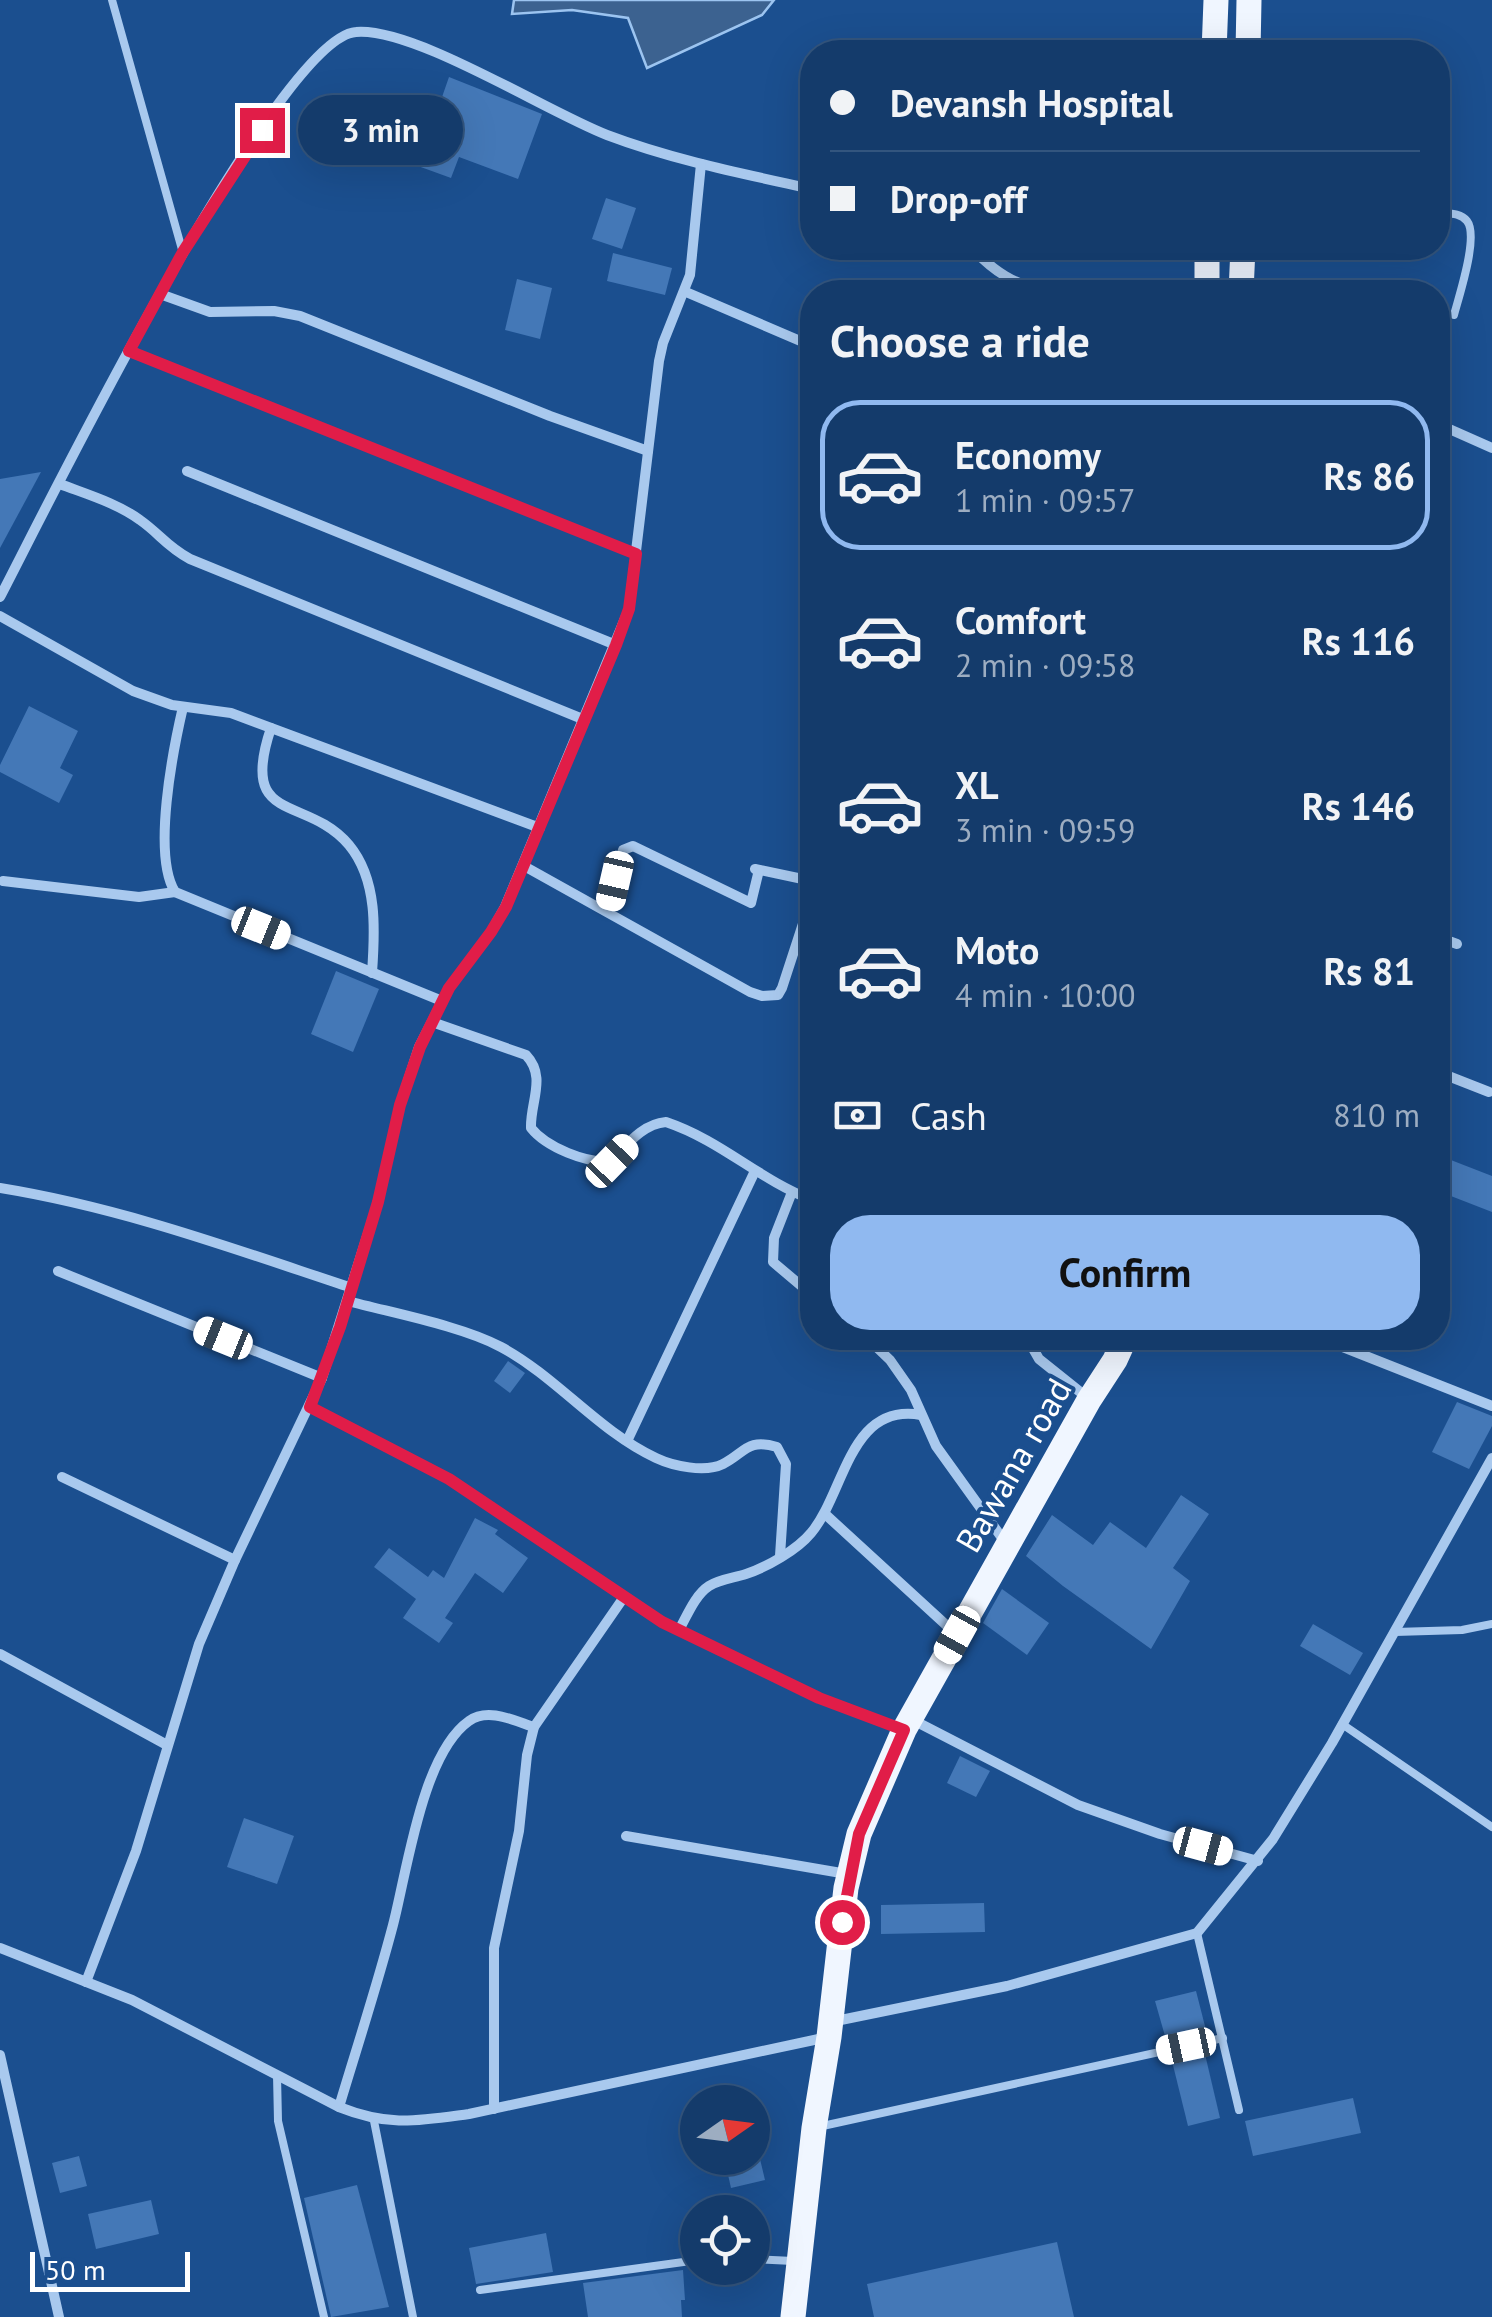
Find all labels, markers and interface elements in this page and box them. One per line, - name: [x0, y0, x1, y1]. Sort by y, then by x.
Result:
- text: Devansh Hospital: [890, 78, 1173, 127]
- callout: 3 min: [297, 95, 462, 165]
- route end: [240, 108, 285, 153]
- text: 3 min: [341, 109, 420, 151]
- text: Drop-off: [890, 174, 1027, 223]
- text: Choose a ride: [830, 311, 1090, 369]
- icon: car: [835, 430, 925, 520]
- text: Economy: [955, 430, 1101, 479]
- text: Rs 86: [1323, 451, 1415, 500]
- text: 1 min · 09:57: [955, 479, 1135, 521]
- icon: car: [835, 595, 925, 685]
- text: Comfort: [955, 595, 1086, 644]
- text: Rs 116: [1302, 616, 1415, 665]
- text: 2 min · 09:58: [955, 644, 1135, 686]
- icon: car: [835, 760, 925, 850]
- text: XL: [955, 760, 999, 809]
- text: Rs 146: [1302, 781, 1415, 830]
- text: 3 min · 09:59: [955, 809, 1135, 851]
- car: [594, 848, 636, 914]
- car: [228, 903, 294, 953]
- icon: car: [835, 925, 925, 1015]
- text: Moto: [955, 925, 1039, 974]
- text: Rs 81: [1323, 946, 1415, 995]
- text: 4 min · 10:00: [955, 974, 1135, 1016]
- icon: cash: [830, 1088, 885, 1143]
- text: Cash: [910, 1091, 987, 1140]
- text: 810 m: [1333, 1094, 1420, 1136]
- car: [580, 1129, 644, 1193]
- button: Confirm: [830, 1215, 1420, 1330]
- car: [190, 1313, 256, 1363]
- street label: Bawana road: [945, 1370, 1081, 1560]
- car: [929, 1601, 985, 1669]
- car: [1170, 1824, 1236, 1868]
- route start: [820, 1900, 865, 1945]
- car: [1154, 2025, 1218, 2067]
- north arrow: [680, 2085, 770, 2175]
- map controls: [680, 2085, 770, 2285]
- button: locate: [680, 2195, 770, 2285]
- scale bar: [30, 2247, 190, 2292]
- text: 50 m: [45, 2251, 106, 2288]

